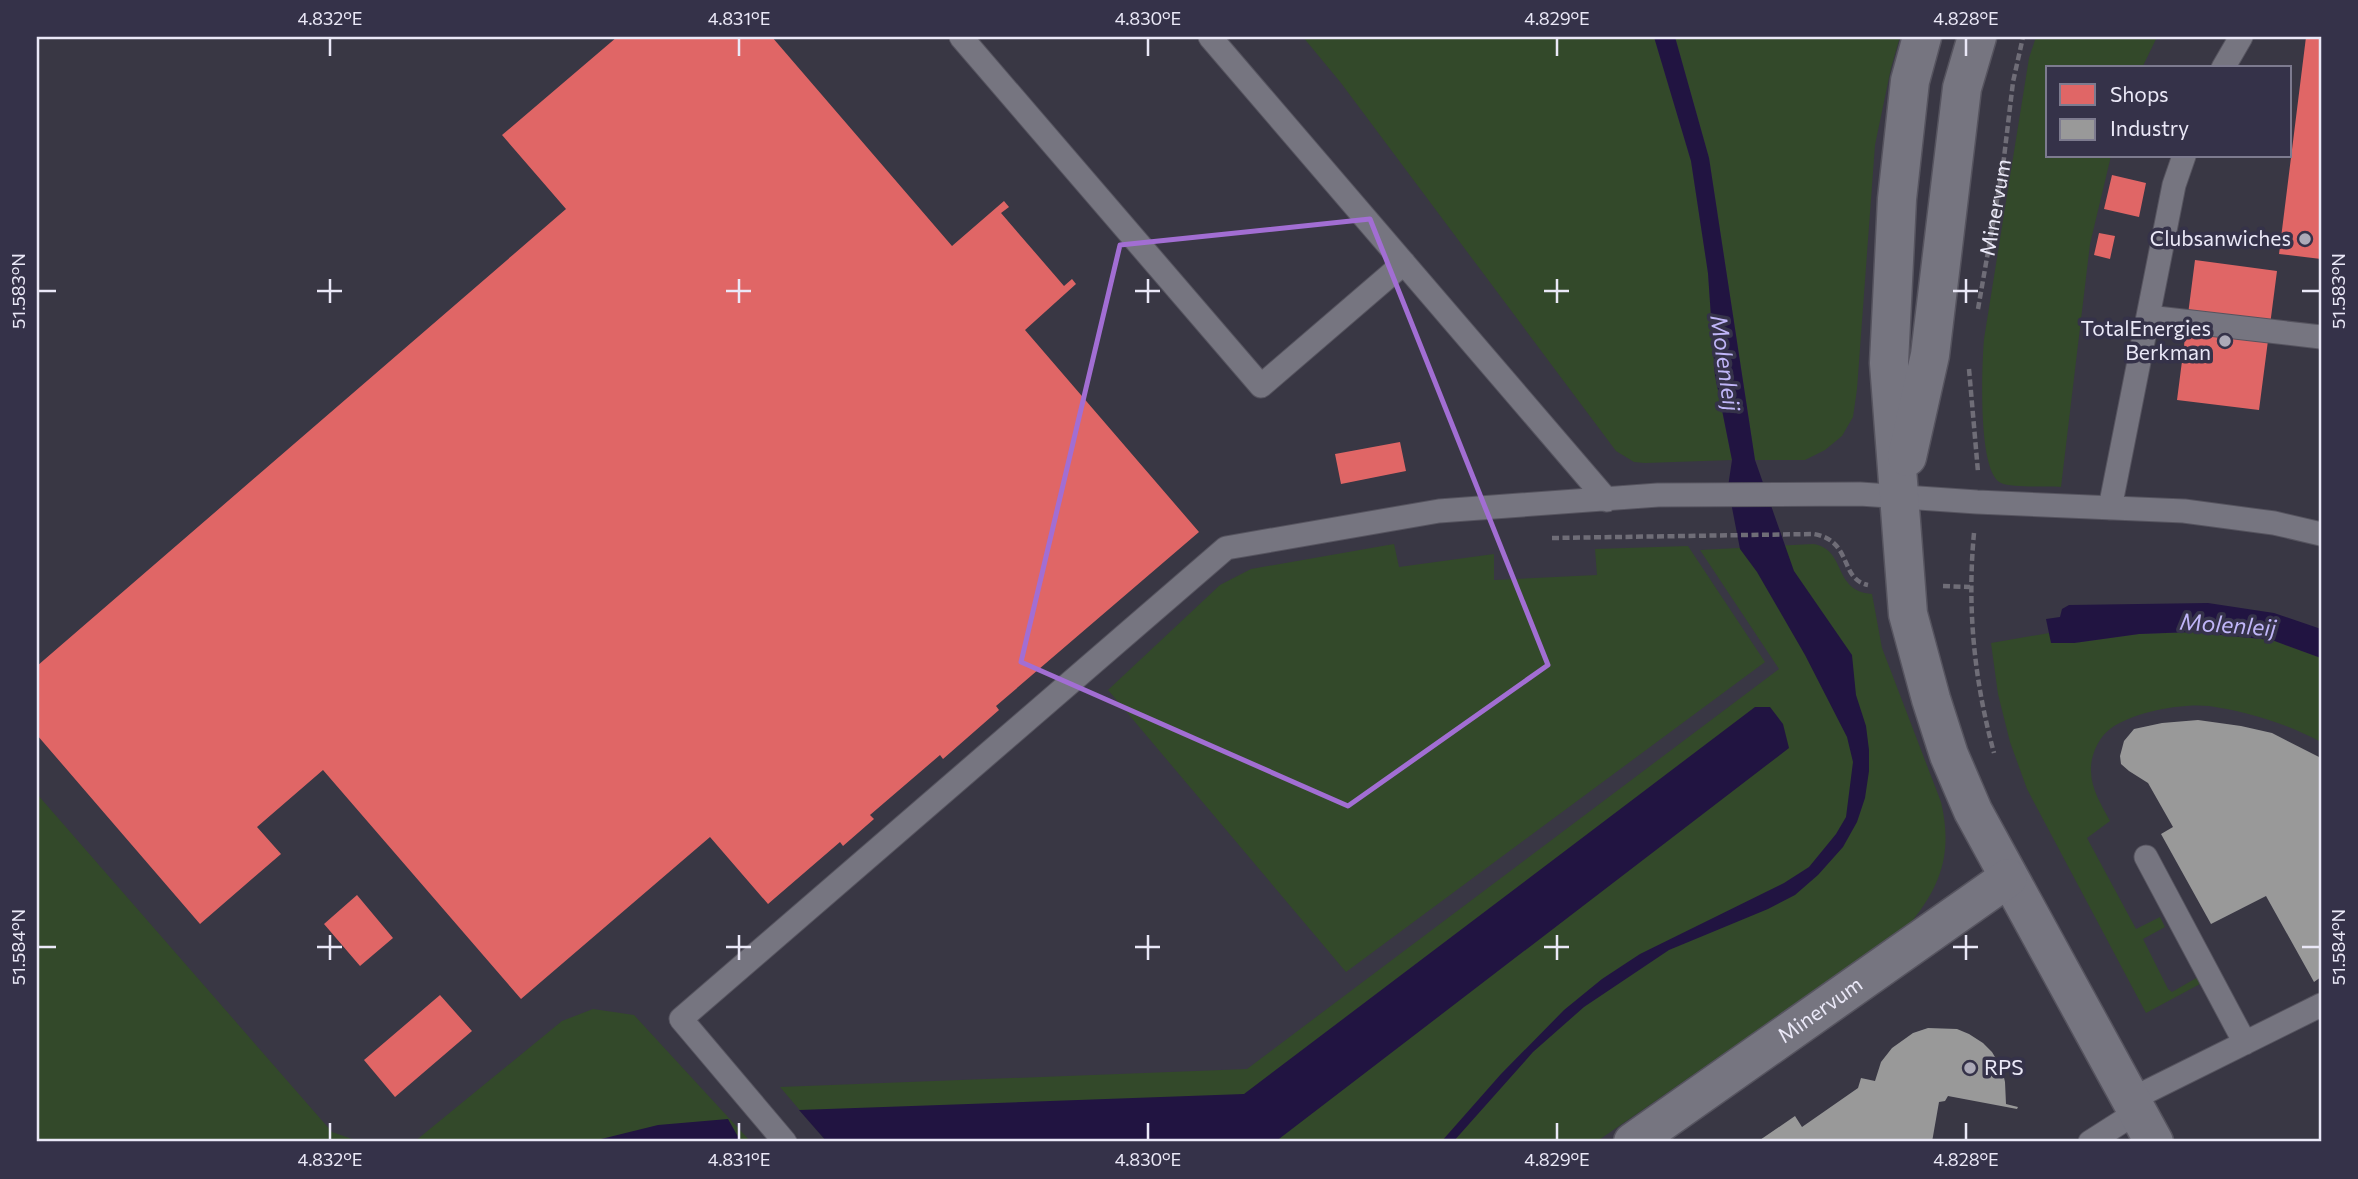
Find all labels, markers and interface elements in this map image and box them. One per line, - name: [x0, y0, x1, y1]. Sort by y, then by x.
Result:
- text: 4.832°E: [298, 7, 362, 29]
- text: 4.831°E: [708, 7, 770, 29]
- text: 4.830°E: [1115, 7, 1181, 29]
- text: 4.829°E: [1524, 7, 1590, 29]
- text: 4.828°E: [1933, 7, 1999, 29]
- legend: [2046, 66, 2292, 158]
- text: Shops: [2110, 81, 2169, 106]
- text: Industry: [2110, 115, 2189, 140]
- street label: Minervum: [1974, 157, 2015, 258]
- place label: Clubsanwiches: [2150, 225, 2291, 250]
- marker: Clubsanwiches: [2297, 231, 2313, 247]
- text: 51.583°N: [7, 253, 29, 329]
- text: 51.583°N: [2327, 253, 2349, 329]
- water label: Molenleij: [1705, 313, 1747, 414]
- place label: TotalEnergies Berkman: [2080, 315, 2211, 364]
- marker: TotalEnergies Berkman: [2217, 333, 2233, 349]
- water label: Molenleij: [2179, 607, 2278, 641]
- text: 51.584°N: [7, 909, 29, 985]
- text: 51.584°N: [2327, 909, 2349, 985]
- street label: Minervum: [1772, 971, 1867, 1047]
- place label: RPS: [1984, 1054, 2024, 1079]
- marker: RPS: [1962, 1060, 1978, 1076]
- text: 4.832°E: [298, 1148, 362, 1170]
- text: 4.831°E: [708, 1148, 770, 1170]
- text: 4.830°E: [1115, 1148, 1181, 1170]
- text: 4.829°E: [1524, 1148, 1590, 1170]
- text: 4.828°E: [1933, 1148, 1999, 1170]

